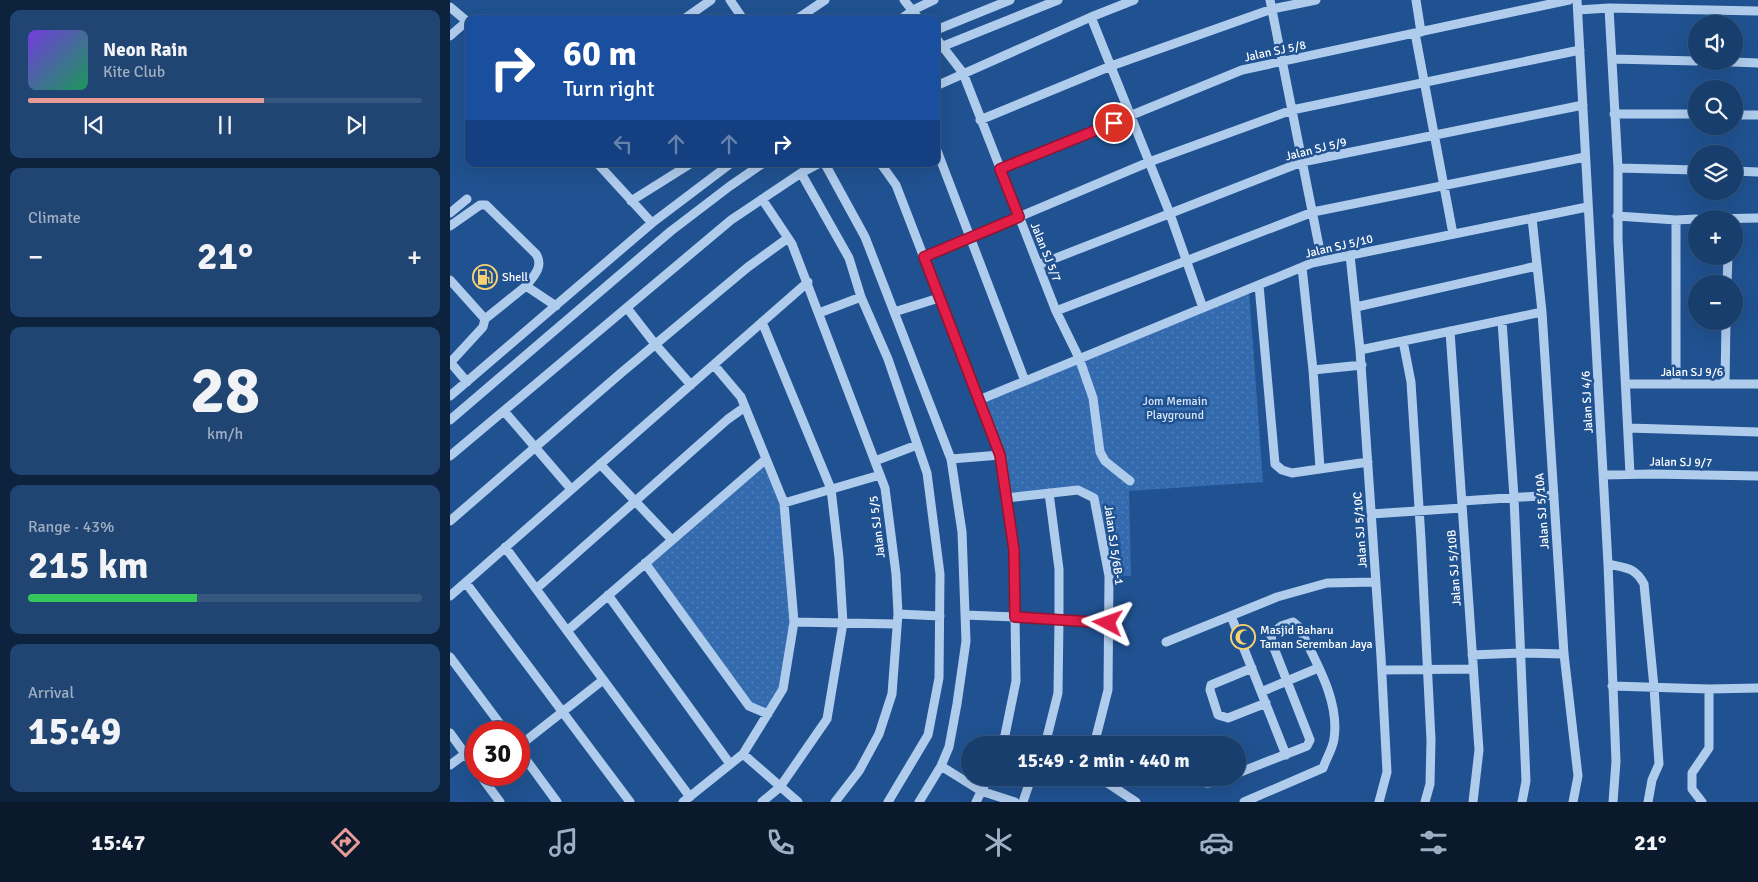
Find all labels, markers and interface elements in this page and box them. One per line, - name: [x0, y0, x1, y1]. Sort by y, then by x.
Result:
- map controls: [1688, 15, 1743, 330]
- button: sound: [1688, 15, 1743, 70]
- text: 60 m: [563, 32, 637, 75]
- icon: right: [480, 35, 545, 100]
- text: Neon Rain: [103, 38, 188, 62]
- street label: Jalan SJ 5/8: [1243, 38, 1307, 65]
- text: Kite Club: [103, 62, 165, 82]
- text: Turn right: [563, 75, 655, 102]
- button: search: [1688, 80, 1743, 135]
- pin: [1093, 102, 1135, 144]
- icon: arrive: [1100, 109, 1128, 137]
- icon: previous: [80, 111, 108, 139]
- icon: pause: [211, 111, 239, 139]
- icon: next: [342, 111, 370, 139]
- icon: left: [609, 130, 637, 158]
- icon: ahead: [662, 130, 690, 158]
- icon: ahead: [715, 130, 743, 158]
- icon: right: [768, 130, 796, 158]
- street label: Jalan SJ 5/9: [1284, 135, 1348, 164]
- button: layers: [1688, 145, 1743, 200]
- text: Climate: [28, 208, 81, 228]
- button: +: [1688, 210, 1743, 265]
- street label: Jalan SJ 5/7: [1027, 220, 1064, 284]
- street label: Jalan SJ 5/10: [1304, 231, 1374, 262]
- text: 21°: [197, 233, 253, 280]
- text: −: [28, 240, 43, 274]
- text: +: [407, 240, 422, 274]
- fuel station icon: Shell: [472, 264, 498, 290]
- place label: Shell: [502, 270, 529, 285]
- button: −: [1688, 275, 1743, 330]
- text: 28: [190, 351, 260, 431]
- street label: Jalan SJ 9/6: [1661, 365, 1723, 380]
- street label: Jalan SJ 4/6: [1578, 370, 1597, 434]
- park label: Jom Memain Playground: [1143, 394, 1208, 423]
- text: km/h: [207, 424, 243, 444]
- street label: Jalan SJ 9/7: [1650, 454, 1712, 471]
- street label: Jalan SJ 5/10A: [1532, 472, 1553, 550]
- street label: Jalan SJ 5/10C: [1350, 491, 1371, 569]
- street label: Jalan SJ 5/5: [866, 495, 889, 559]
- street label: Jalan SJ 5/6B-1: [1100, 504, 1127, 586]
- text: Range · 43%: [28, 517, 114, 537]
- street label: Jalan SJ 5/10B: [1444, 529, 1465, 607]
- text: 215 km: [28, 542, 149, 589]
- position arrow: [1081, 596, 1133, 648]
- place label: Masjid Baharu Taman Seremban Jaya: [1260, 623, 1373, 652]
- mosque icon: Masjid Baharu Taman Seremban Jaya: [1230, 624, 1256, 650]
- text: Arrival: [28, 683, 74, 703]
- text: 15:49: [28, 708, 121, 755]
- speed limit sign: 30: [465, 721, 530, 786]
- text: 15:49 · 2 min · 440 m: [1017, 749, 1190, 773]
- icon: directions: [328, 825, 363, 860]
- icon: music: [546, 825, 581, 860]
- icon: phone: [763, 825, 798, 860]
- icon: climate: [981, 825, 1016, 860]
- icon: car: [1199, 825, 1234, 860]
- icon: filters: [1416, 825, 1451, 860]
- text: 15:47: [91, 829, 145, 856]
- text: 21°: [1634, 829, 1667, 856]

